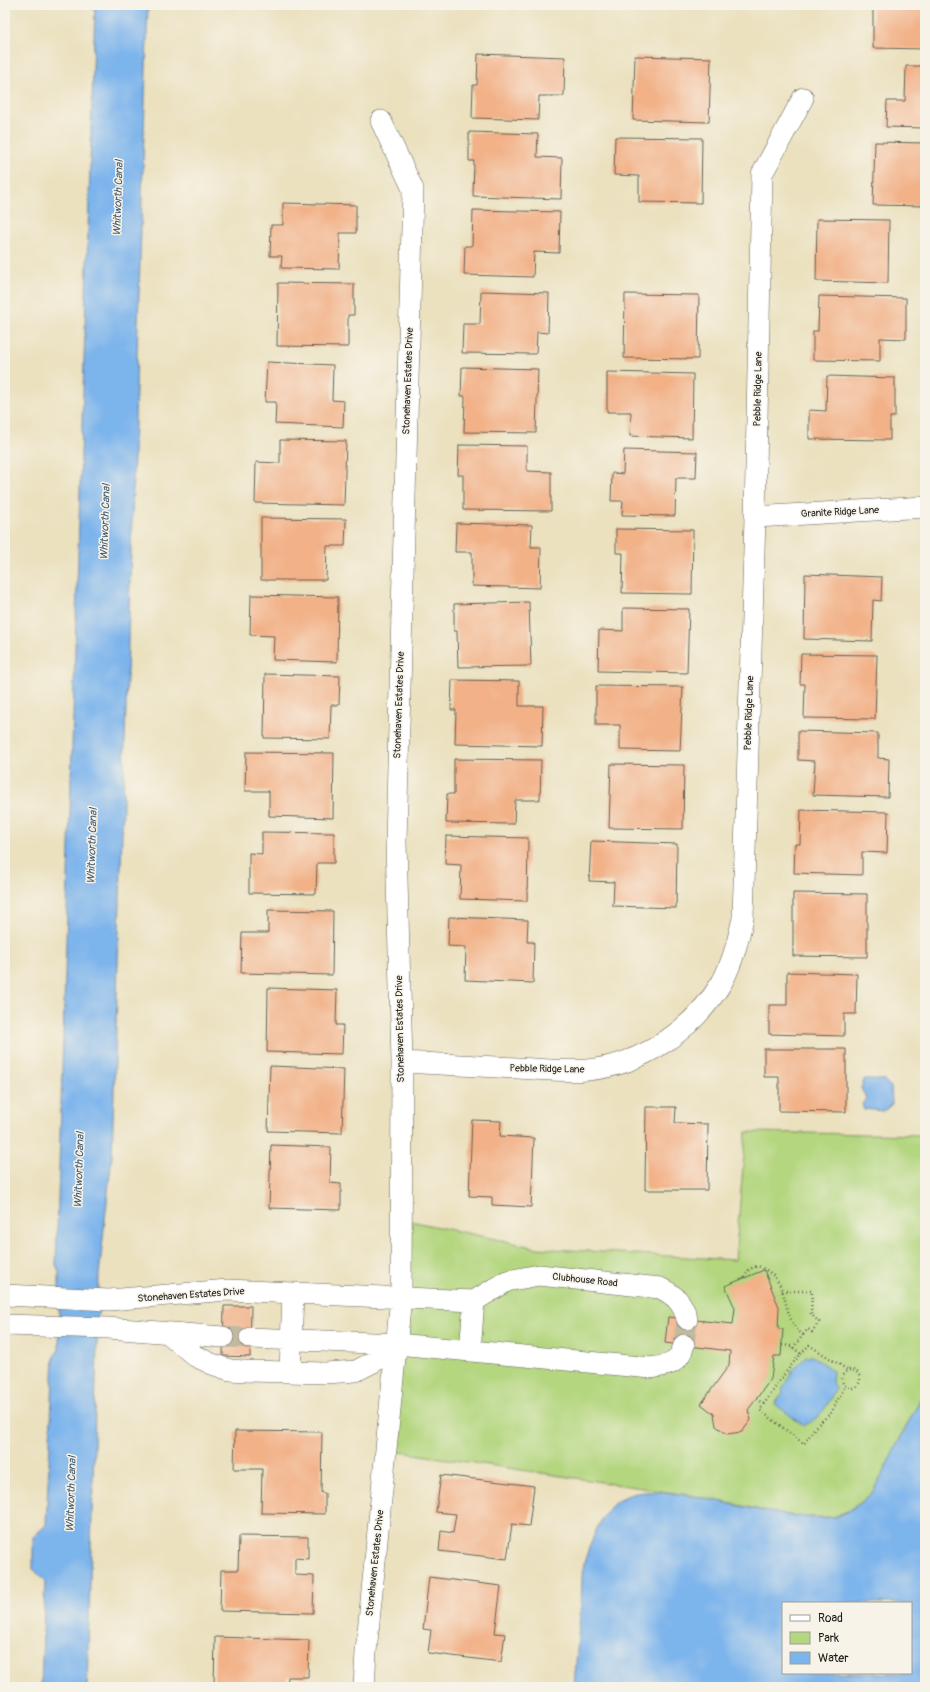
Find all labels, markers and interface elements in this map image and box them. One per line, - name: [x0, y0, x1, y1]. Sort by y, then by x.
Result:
- water label: Whitworth Canal: [110, 159, 126, 236]
- street label: Stonehaven Estates Drive: [400, 327, 416, 435]
- street label: Pebble Ridge Lane: [751, 351, 765, 427]
- water label: Whitworth Canal: [97, 483, 113, 560]
- street label: Granite Ridge Lane: [801, 504, 879, 520]
- street label: Stonehaven Estates Drive: [391, 651, 407, 759]
- street label: Pebble Ridge Lane: [742, 675, 756, 751]
- water label: Whitworth Canal: [84, 807, 100, 884]
- street label: Stonehaven Estates Drive: [393, 975, 407, 1083]
- street label: Pebble Ridge Lane: [509, 1062, 585, 1076]
- water label: Whitworth Canal: [71, 1131, 87, 1208]
- street label: Clubhouse Road: [552, 1271, 618, 1289]
- street label: Stonehaven Estates Drive: [137, 1285, 245, 1305]
- water label: Whitworth Canal: [63, 1455, 79, 1532]
- street label: Stonehaven Estates Drive: [363, 1509, 387, 1617]
- legend: [782, 1602, 912, 1674]
- text: Road: [818, 1611, 843, 1626]
- text: Park: [818, 1631, 839, 1646]
- text: Water: [818, 1651, 849, 1666]

